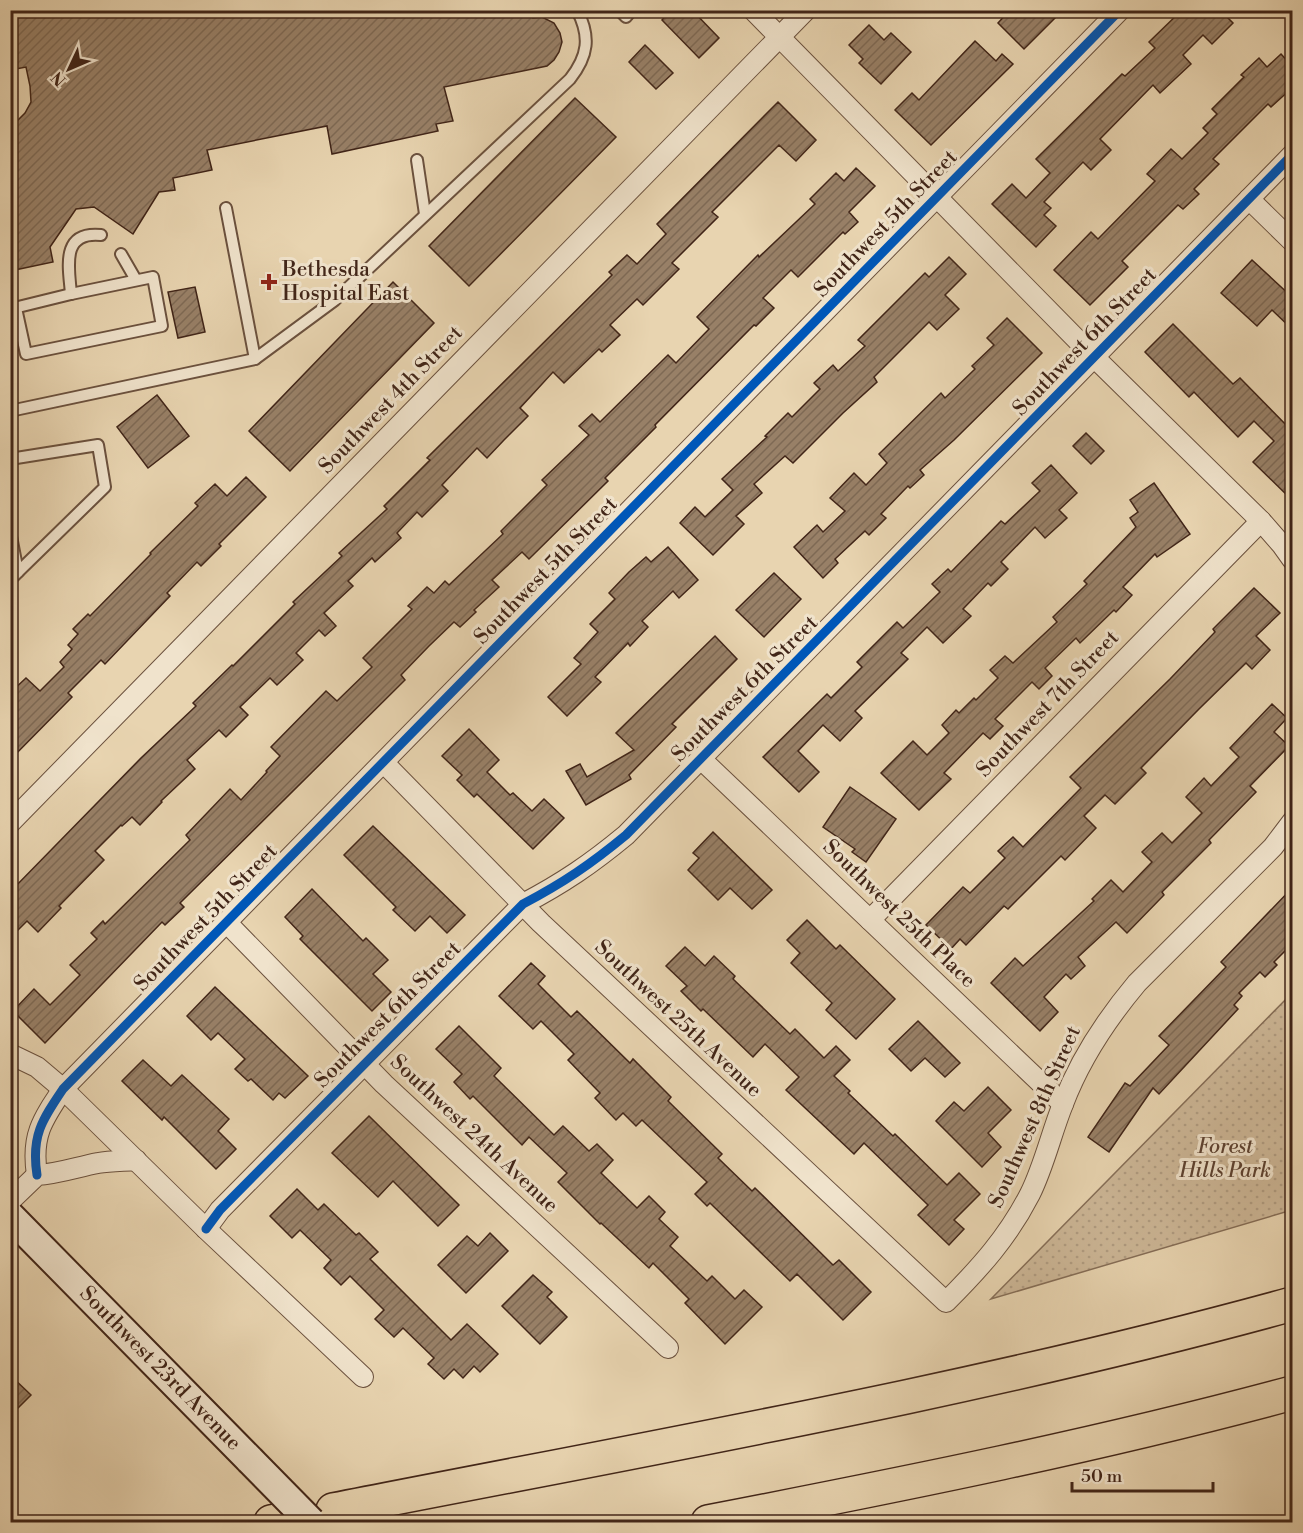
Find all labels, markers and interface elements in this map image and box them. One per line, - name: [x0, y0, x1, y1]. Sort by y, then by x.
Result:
- north arrow: [39, 39, 99, 99]
- text: N: [47, 67, 71, 90]
- street label: Southwest 5th Street: [809, 144, 964, 303]
- place label: Bethesda Hospital East: [281, 257, 410, 307]
- street label: Southwest 6th Street: [1007, 262, 1163, 422]
- marker: Bethesda Hospital East: [260, 273, 278, 291]
- street label: Southwest 4th Street: [314, 320, 469, 480]
- street label: Southwest 5th Street: [469, 491, 624, 650]
- street label: Southwest 6th Street: [666, 610, 824, 768]
- street label: Southwest 7th Street: [971, 625, 1125, 783]
- street label: Southwest 25th Place: [817, 834, 981, 994]
- street label: Southwest 5th Street: [129, 838, 284, 997]
- street label: Southwest 25th Avenue: [589, 935, 767, 1103]
- street label: Southwest 6th Street: [309, 936, 467, 1094]
- street label: Southwest 8th Street: [983, 1021, 1087, 1212]
- street label: Southwest 24th Avenue: [385, 1049, 563, 1219]
- park label: Forest Hills Park: [1178, 1134, 1271, 1184]
- street label: Southwest 23rd Avenue: [74, 1281, 246, 1456]
- scale bar: [1072, 1455, 1213, 1493]
- text: 50 m: [1081, 1465, 1123, 1488]

